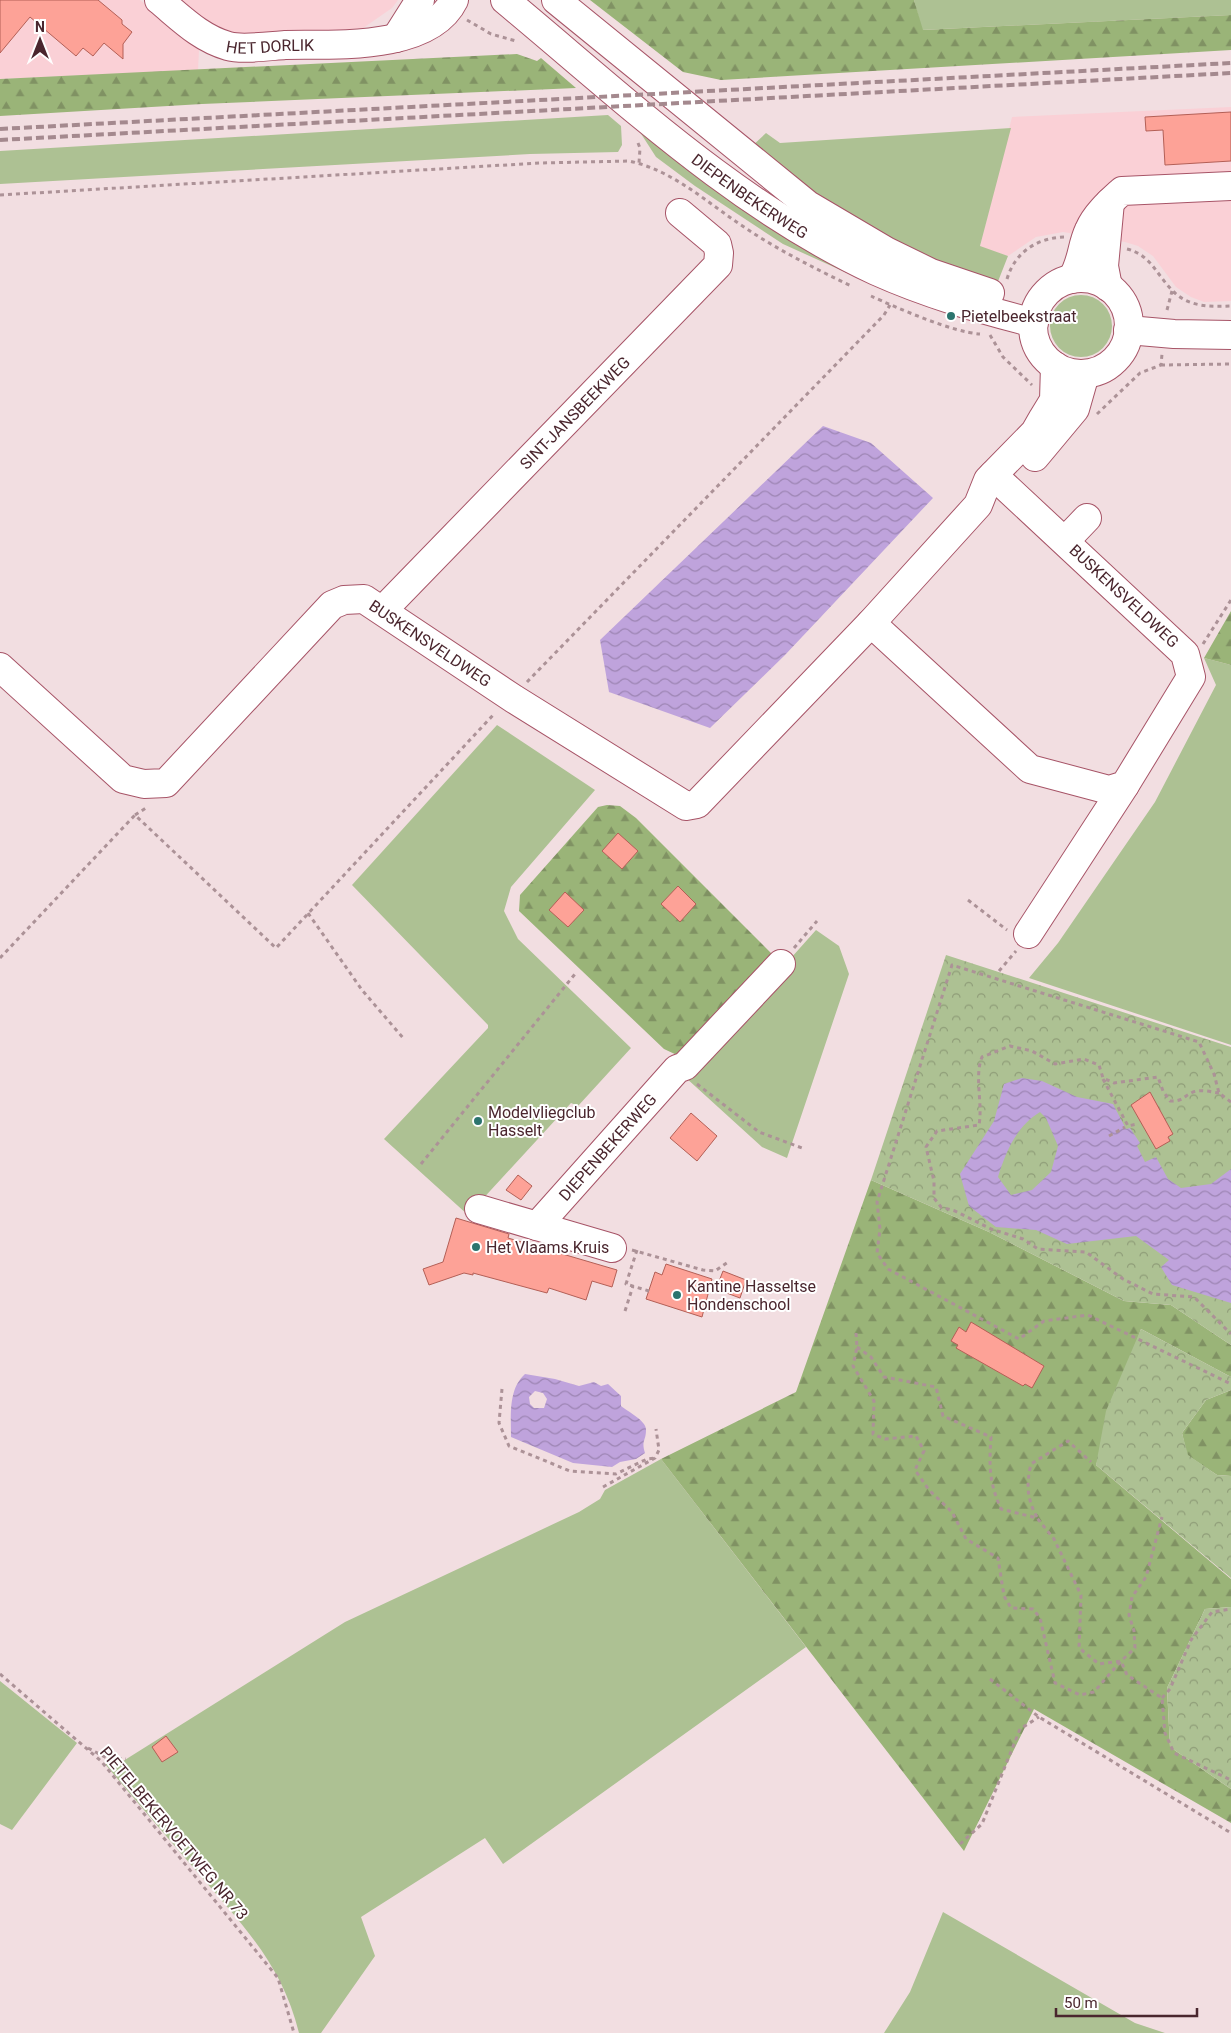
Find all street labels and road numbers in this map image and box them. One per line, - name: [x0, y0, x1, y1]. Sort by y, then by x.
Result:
- street label: HET DORLIK: [225, 35, 315, 57]
- street label: DIEPENBEKERWEG: [688, 149, 812, 242]
- street label: SINT-JANSBEEKWEG: [516, 352, 634, 473]
- street label: BUSKENSVELDWEG: [1065, 540, 1183, 652]
- street label: BUSKENSVELDWEG: [366, 596, 495, 691]
- street label: DIEPENBEKERWEG: [555, 1090, 660, 1204]
- street label: PIETELBEKERVOETWEG NR 73: [96, 1743, 252, 1923]

